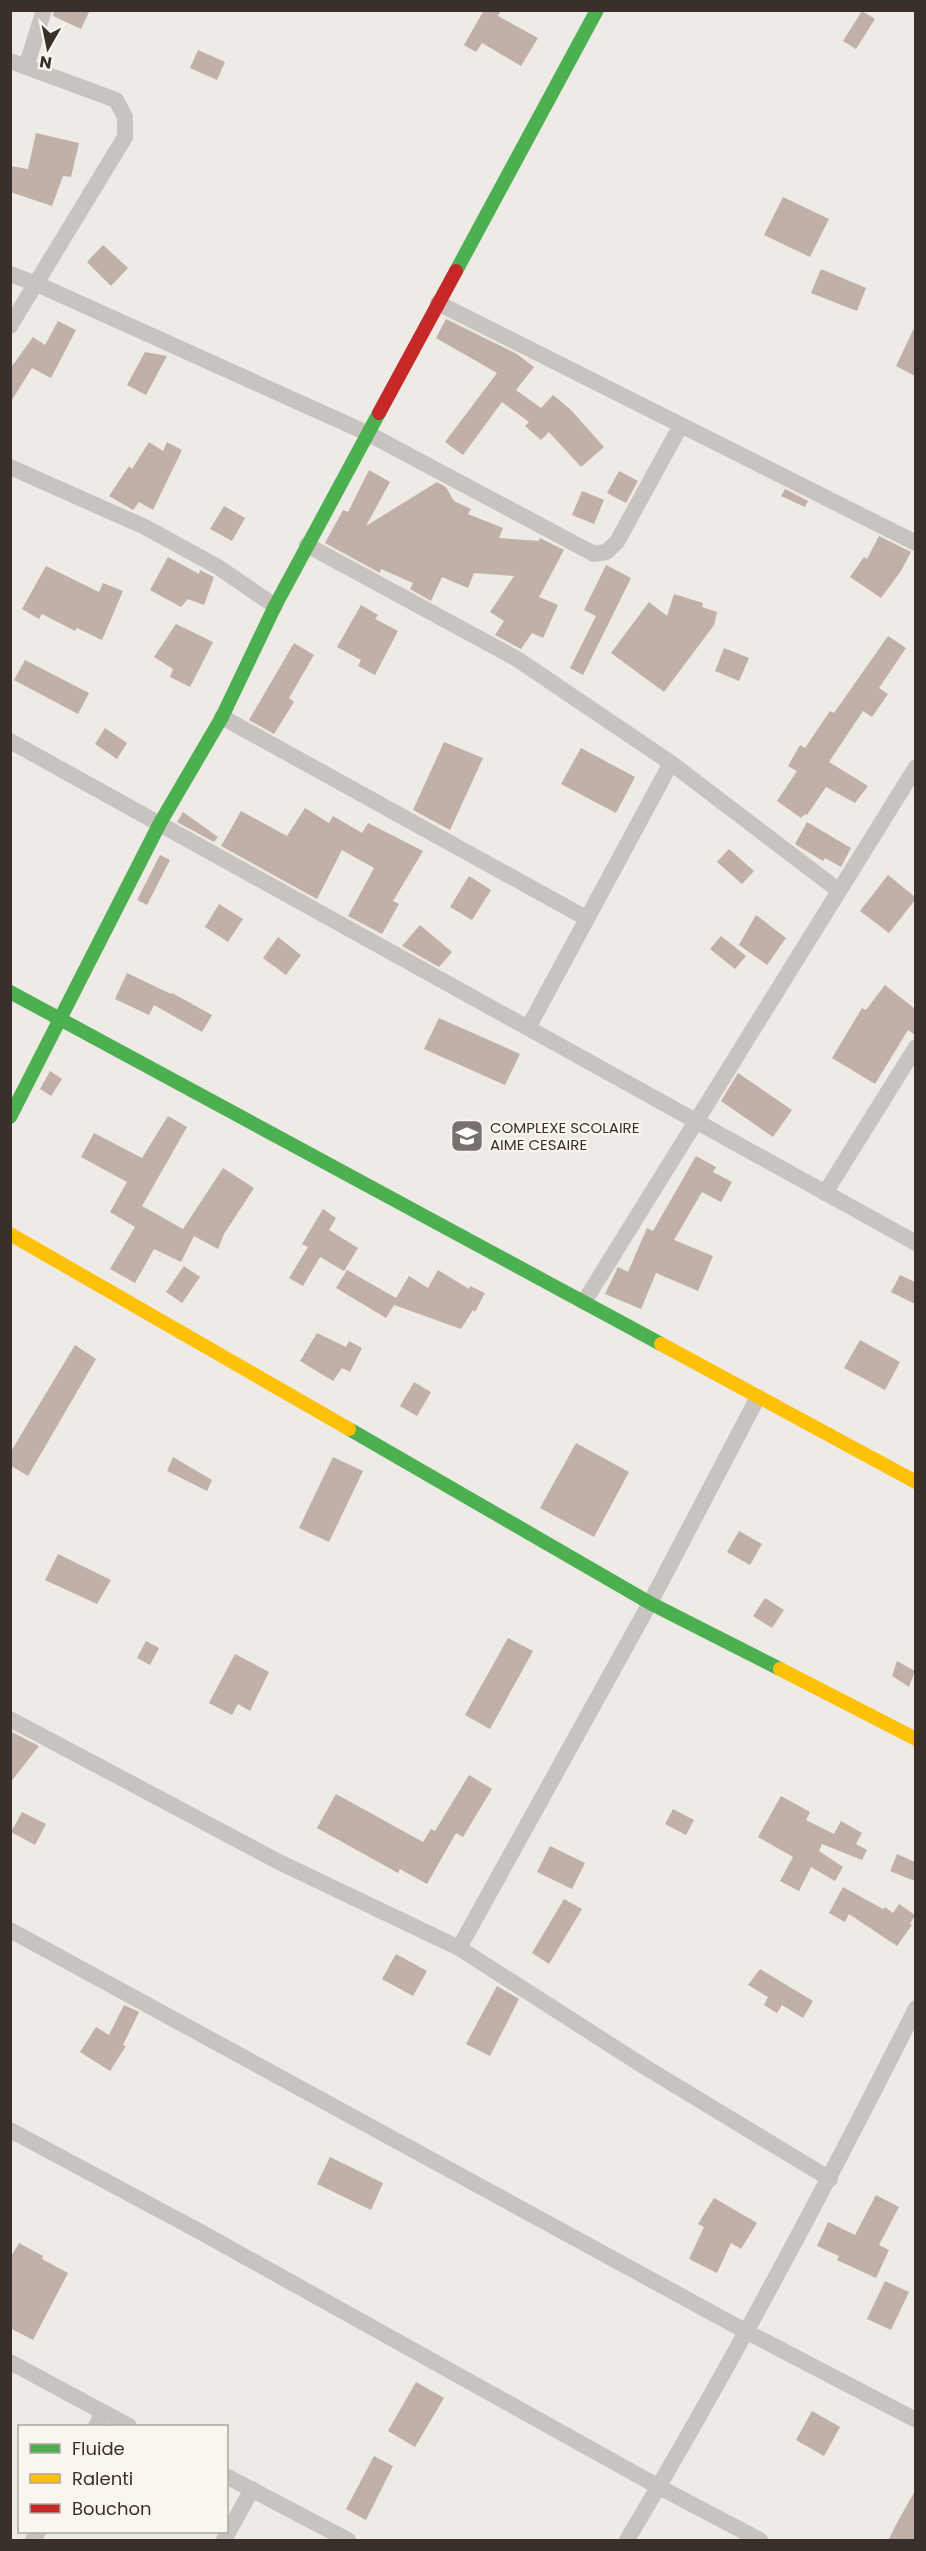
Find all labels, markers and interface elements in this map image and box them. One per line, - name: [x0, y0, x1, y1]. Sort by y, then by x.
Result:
- north arrow: [18, 18, 78, 78]
- text: N: [38, 50, 53, 75]
- place label: COMPLEXE SCOLAIRE AIME CESAIRE: [490, 1117, 639, 1155]
- school or university icon: COMPLEXE SCOLAIRE AIME CESAIRE: [449, 1118, 485, 1154]
- legend: [18, 2425, 228, 2533]
- text: Fluide: [72, 2436, 125, 2461]
- text: Ralenti: [72, 2466, 133, 2491]
- text: Bouchon: [72, 2496, 152, 2521]

